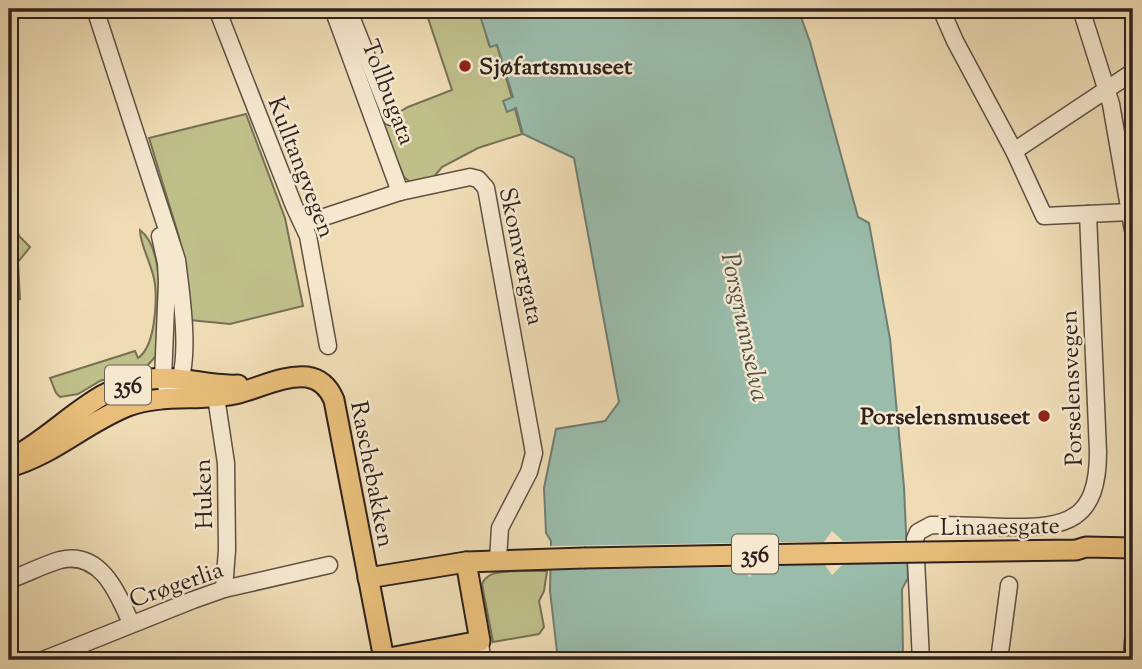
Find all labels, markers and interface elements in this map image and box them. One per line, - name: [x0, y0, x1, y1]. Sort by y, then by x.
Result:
- street label: Tollbugata: [352, 35, 423, 150]
- place label: Sjøfartsmuseet: [479, 51, 633, 85]
- marker: Sjøfartsmuseet: [457, 58, 473, 74]
- street label: Kulltangvegen: [258, 92, 343, 243]
- street label: Skomværgata: [489, 184, 551, 328]
- water label: Porsgrunnselva: [710, 250, 777, 406]
- street label: Porselensvegen: [1053, 309, 1093, 467]
- road number: 356: [105, 366, 151, 404]
- street label: Raschebakken: [340, 398, 402, 551]
- place label: Porselensmuseet: [860, 401, 1031, 435]
- marker: Porselensmuseet: [1036, 408, 1052, 424]
- street label: Huken: [187, 458, 223, 530]
- street label: Linaaesgate: [940, 510, 1060, 546]
- road number: 356: [732, 534, 778, 574]
- street label: Crøgerlia: [125, 554, 228, 618]

